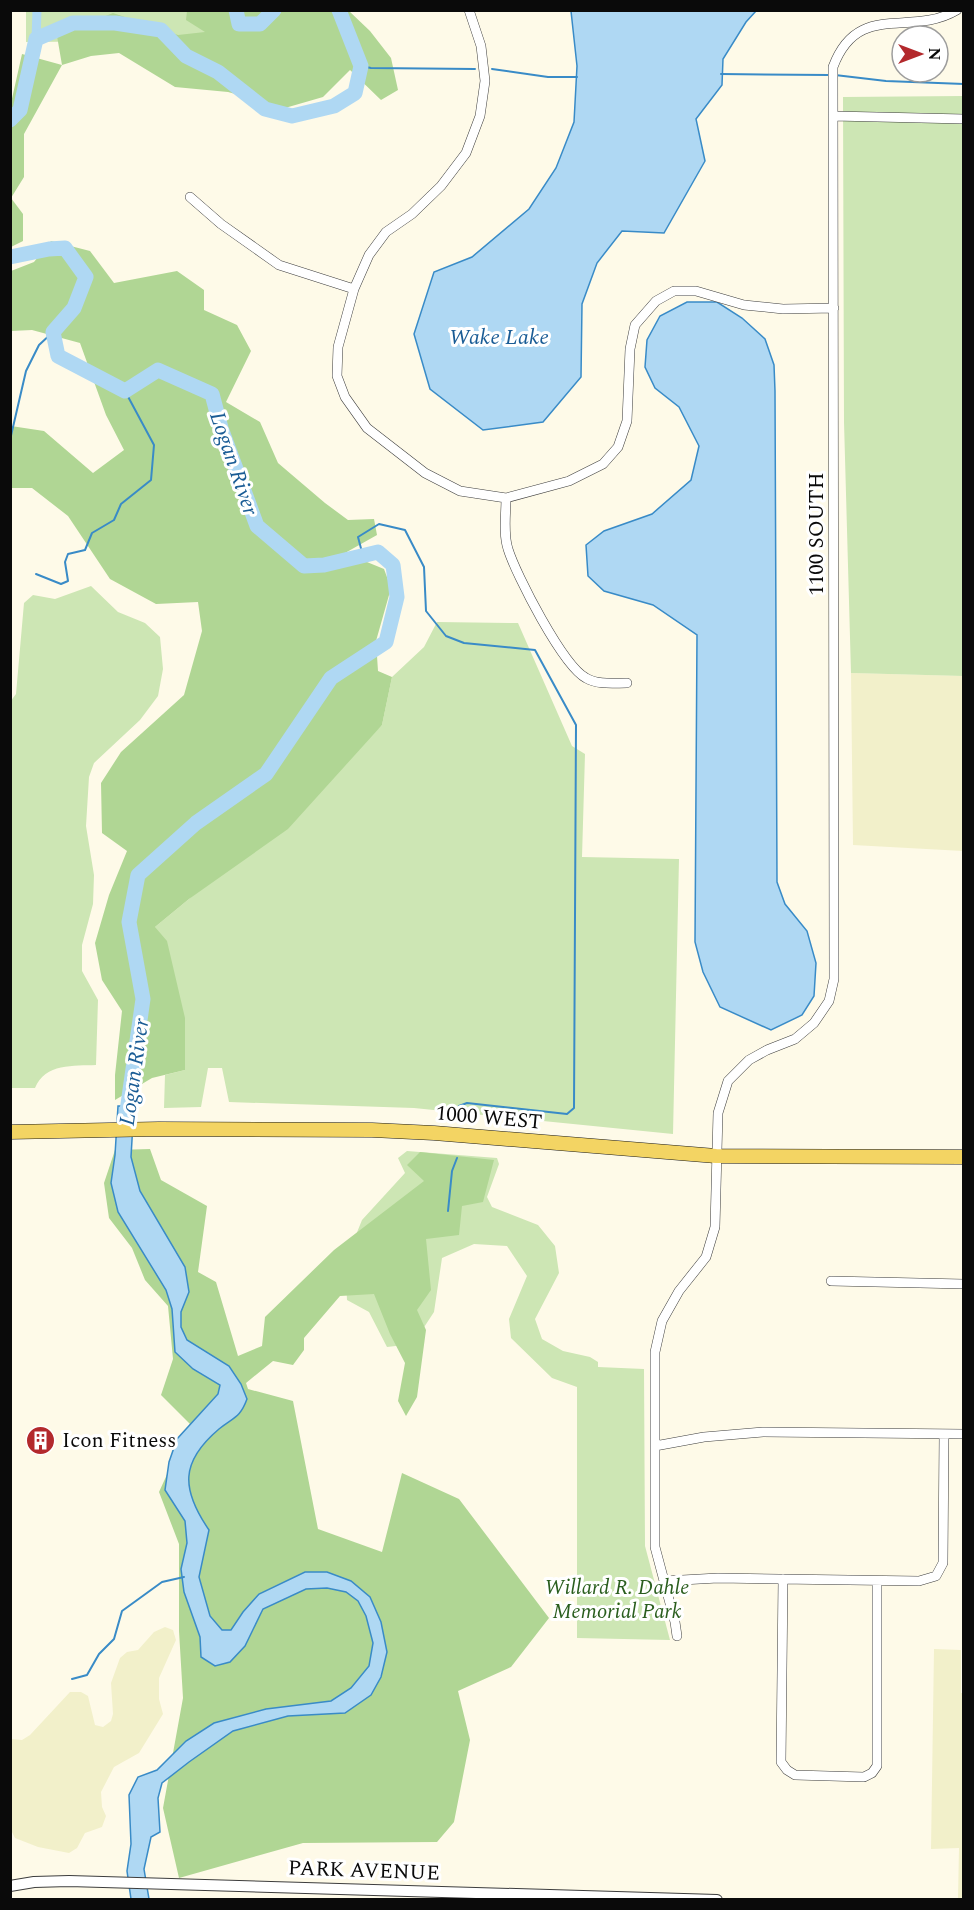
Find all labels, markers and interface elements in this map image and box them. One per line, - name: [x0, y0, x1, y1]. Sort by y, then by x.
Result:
- north arrow: [890, 24, 950, 84]
- text: N: [922, 47, 946, 61]
- water label: Wake Lake: [449, 321, 549, 354]
- water label: Logan River: [200, 407, 267, 520]
- street label: 1100 SOUTH: [801, 472, 833, 596]
- water label: Logan River: [111, 1016, 158, 1128]
- street label: 1000 WEST: [434, 1097, 544, 1139]
- building icon: Icon Fitness: [25, 1424, 57, 1456]
- place label: Icon Fitness: [62, 1425, 176, 1457]
- park label: Willard R. Dahle Memorial Park: [545, 1572, 689, 1628]
- street label: PARK AVENUE: [287, 1852, 441, 1890]

